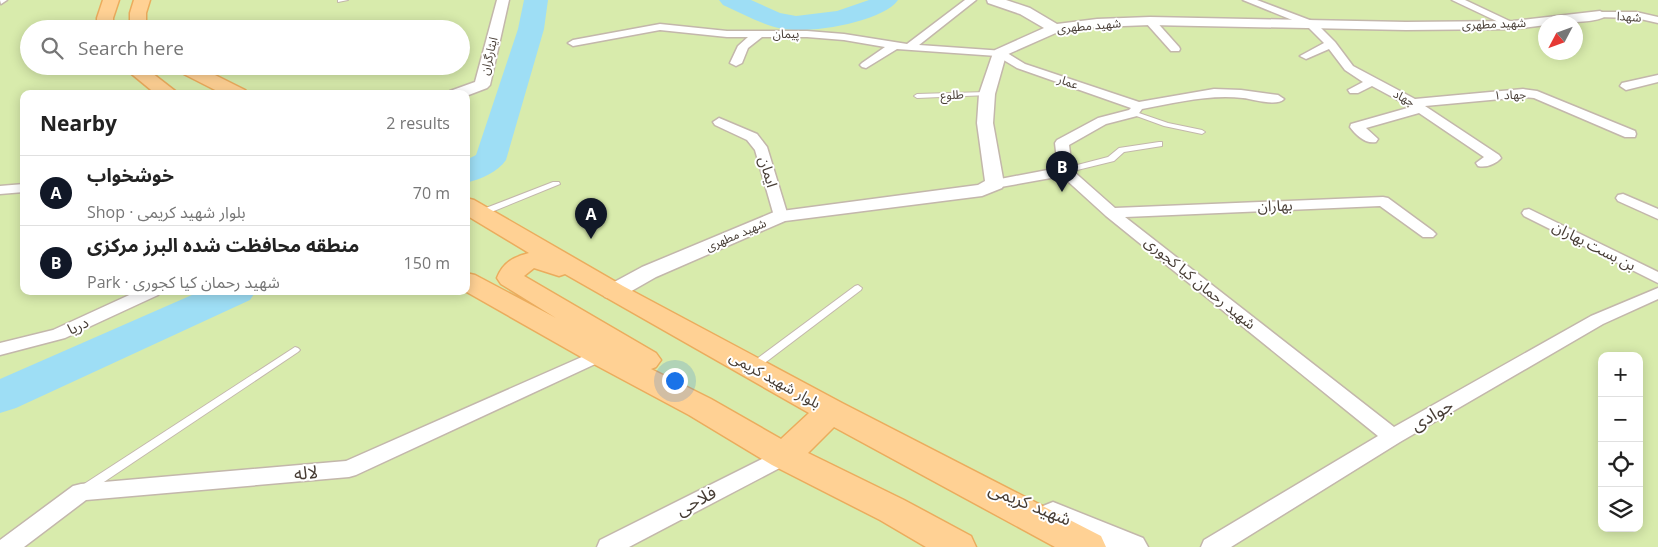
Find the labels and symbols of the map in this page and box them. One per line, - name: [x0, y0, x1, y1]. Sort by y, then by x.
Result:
- street label: شهدا: [1616, 7, 1642, 26]
- street label: شهید مطهری: [1056, 14, 1122, 37]
- street label: شهید مطهری: [1462, 14, 1526, 33]
- north arrow: [1538, 15, 1583, 60]
- street label: پیمان: [772, 25, 800, 42]
- street label: ایثارگران: [476, 35, 501, 77]
- street label: عمار: [1055, 70, 1081, 93]
- street label: جهاد: [1390, 85, 1418, 110]
- street label: جهاد ۱: [1494, 85, 1526, 104]
- street label: طلوع: [940, 86, 964, 104]
- pin: B: [1046, 151, 1078, 192]
- street label: ایمان: [755, 154, 783, 190]
- street label: بهاران: [1257, 194, 1293, 216]
- pin: A: [575, 198, 607, 239]
- street label: شهید مطهری: [703, 214, 769, 255]
- street label: بن بست بهاران: [1549, 216, 1640, 275]
- street label: شهید رحمان کیا کجوری: [1141, 231, 1261, 333]
- street label: دریا: [64, 312, 91, 339]
- street label: بلوار شهید کریمی: [726, 346, 825, 412]
- your location: [662, 368, 688, 394]
- street label: جوادی: [1406, 392, 1457, 436]
- street label: لاله: [293, 459, 319, 485]
- street label: شهید کریمی: [985, 476, 1075, 531]
- street label: فلاحی: [671, 480, 720, 521]

